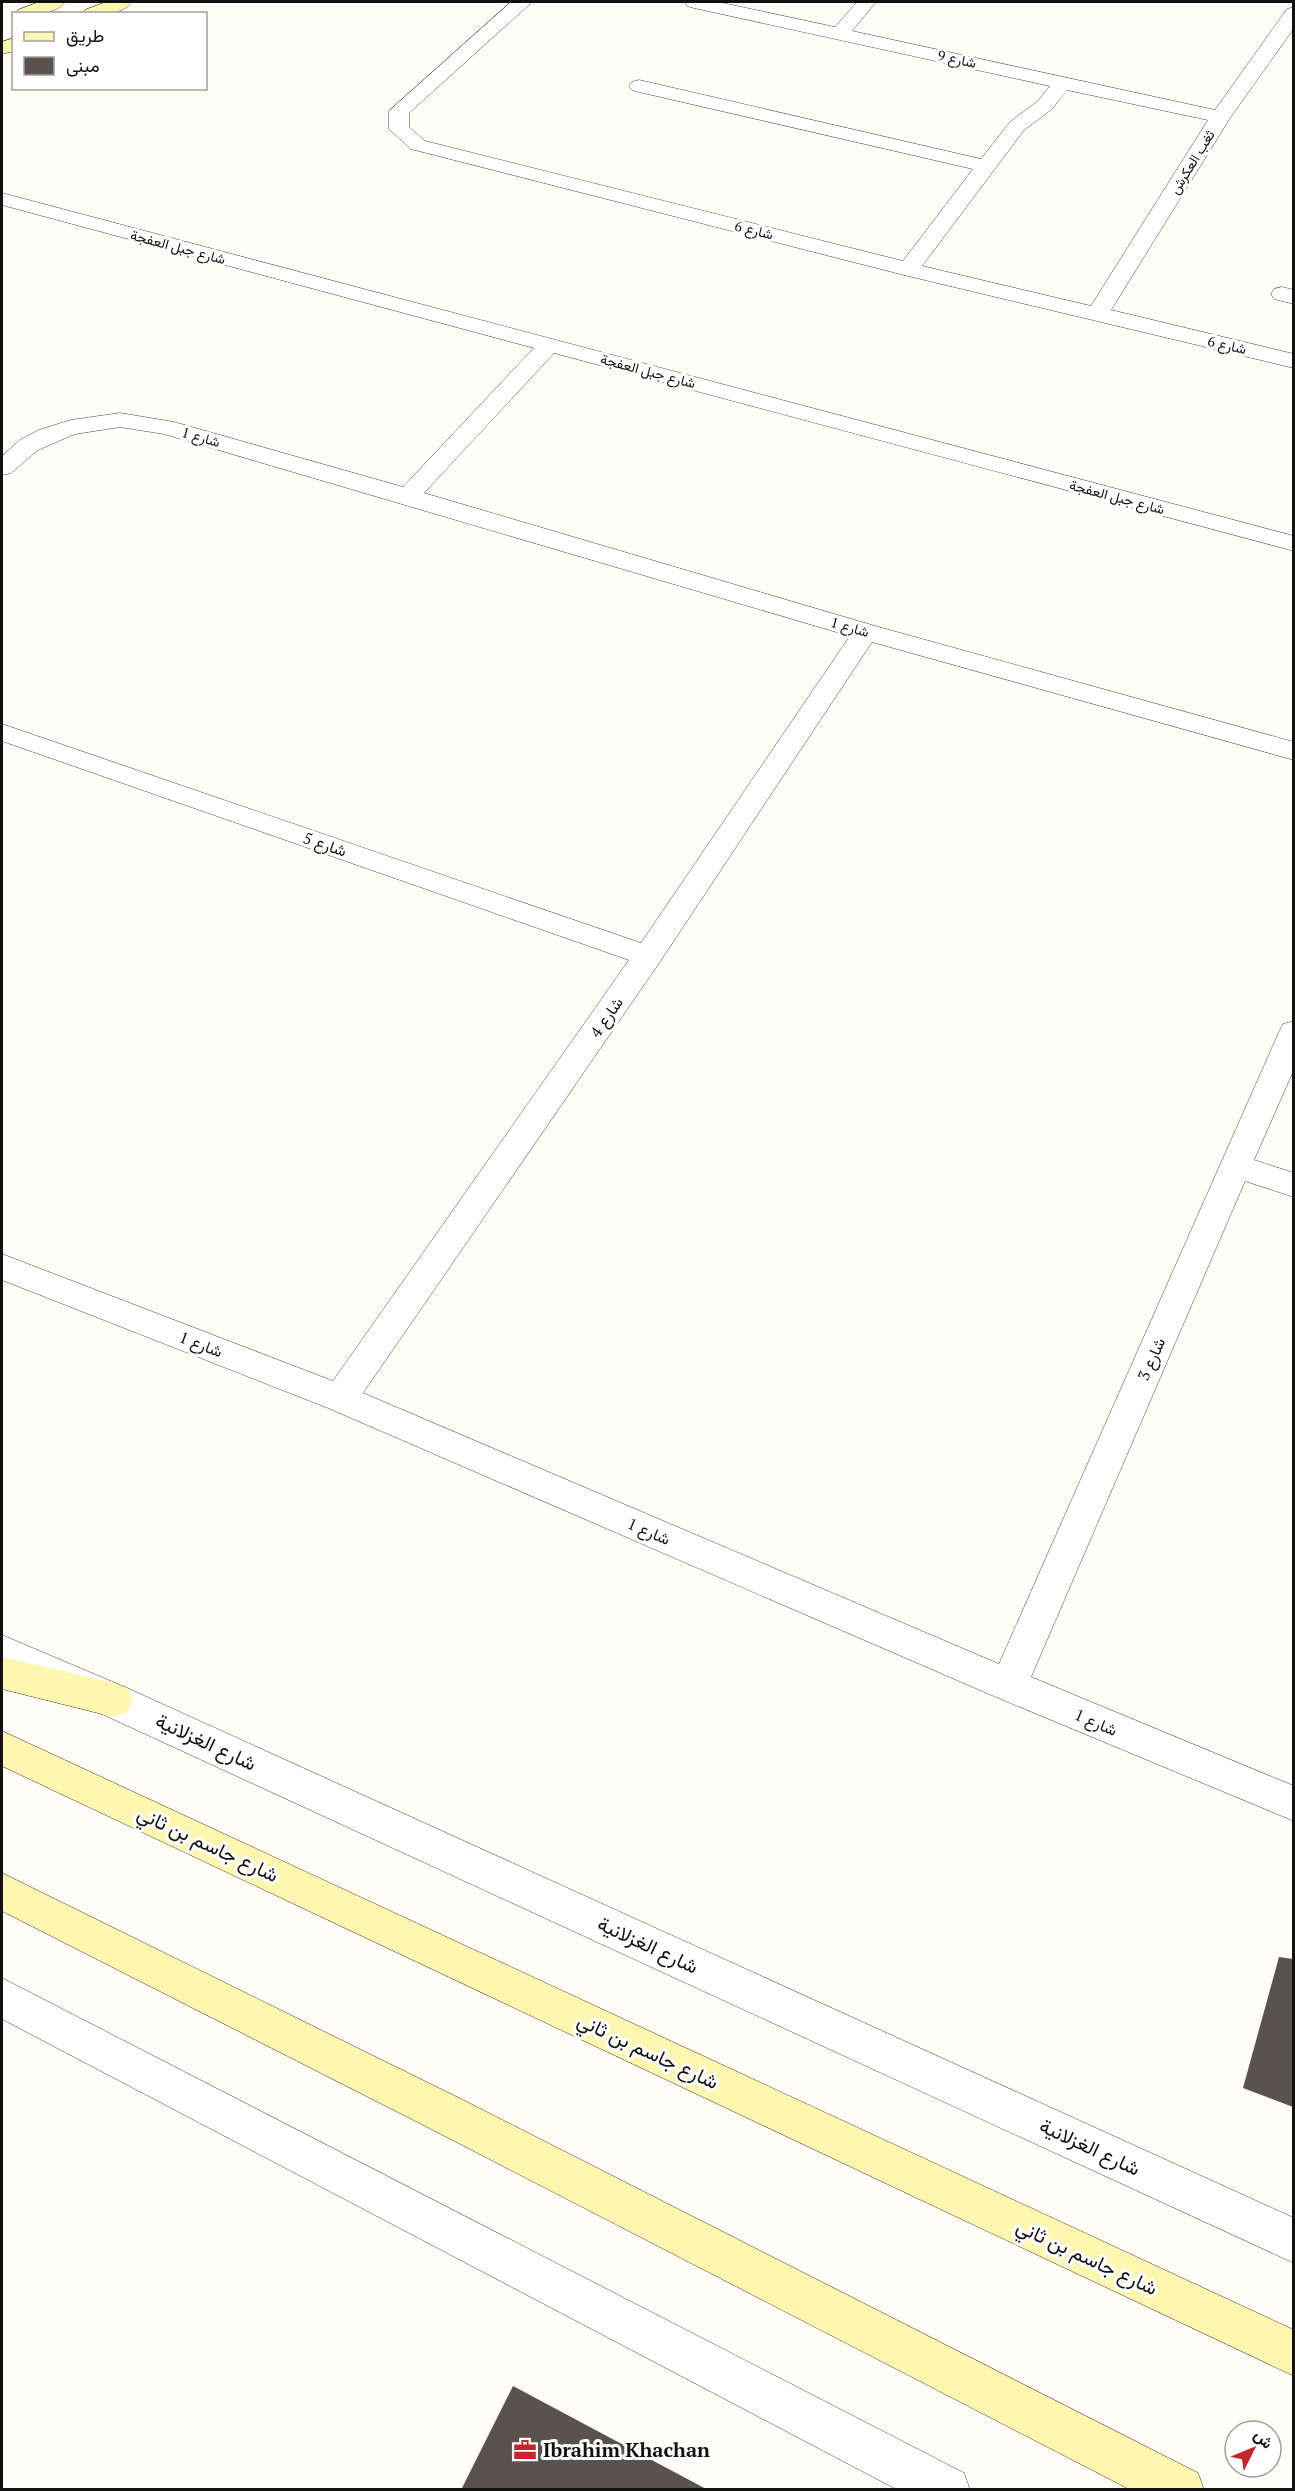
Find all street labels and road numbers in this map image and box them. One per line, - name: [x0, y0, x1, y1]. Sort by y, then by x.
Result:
- street label: شارع 9: [936, 45, 978, 74]
- street label: ثغب العكرش: [1164, 126, 1219, 197]
- street label: شارع 6: [732, 216, 775, 245]
- street label: شارع جبل العفجة: [128, 225, 228, 270]
- street label: شارع 6: [1206, 331, 1248, 360]
- street label: شارع جبل العفجة: [598, 349, 698, 394]
- street label: شارع 1: [179, 422, 223, 453]
- street label: شارع جبل العفجة: [1067, 475, 1167, 520]
- street label: شارع 1: [828, 612, 872, 643]
- street label: شارع 5: [300, 826, 350, 863]
- street label: شارع 4: [584, 992, 629, 1042]
- street label: شارع 1: [176, 1326, 226, 1363]
- street label: شارع 3: [1132, 1334, 1171, 1384]
- street label: شارع 1: [624, 1512, 674, 1551]
- street label: شارع 1: [1071, 1703, 1121, 1742]
- street label: شارع الغزلانية: [151, 1706, 261, 1778]
- street label: شارع جاسم بن ثاني: [132, 1799, 283, 1892]
- street label: شارع الغزلانية: [593, 1909, 703, 1981]
- street label: شارع جاسم بن ثاني: [572, 2006, 723, 2099]
- street label: شارع الغزلانية: [1035, 2111, 1145, 2183]
- street label: شارع جاسم بن ثاني: [1011, 2212, 1162, 2305]

